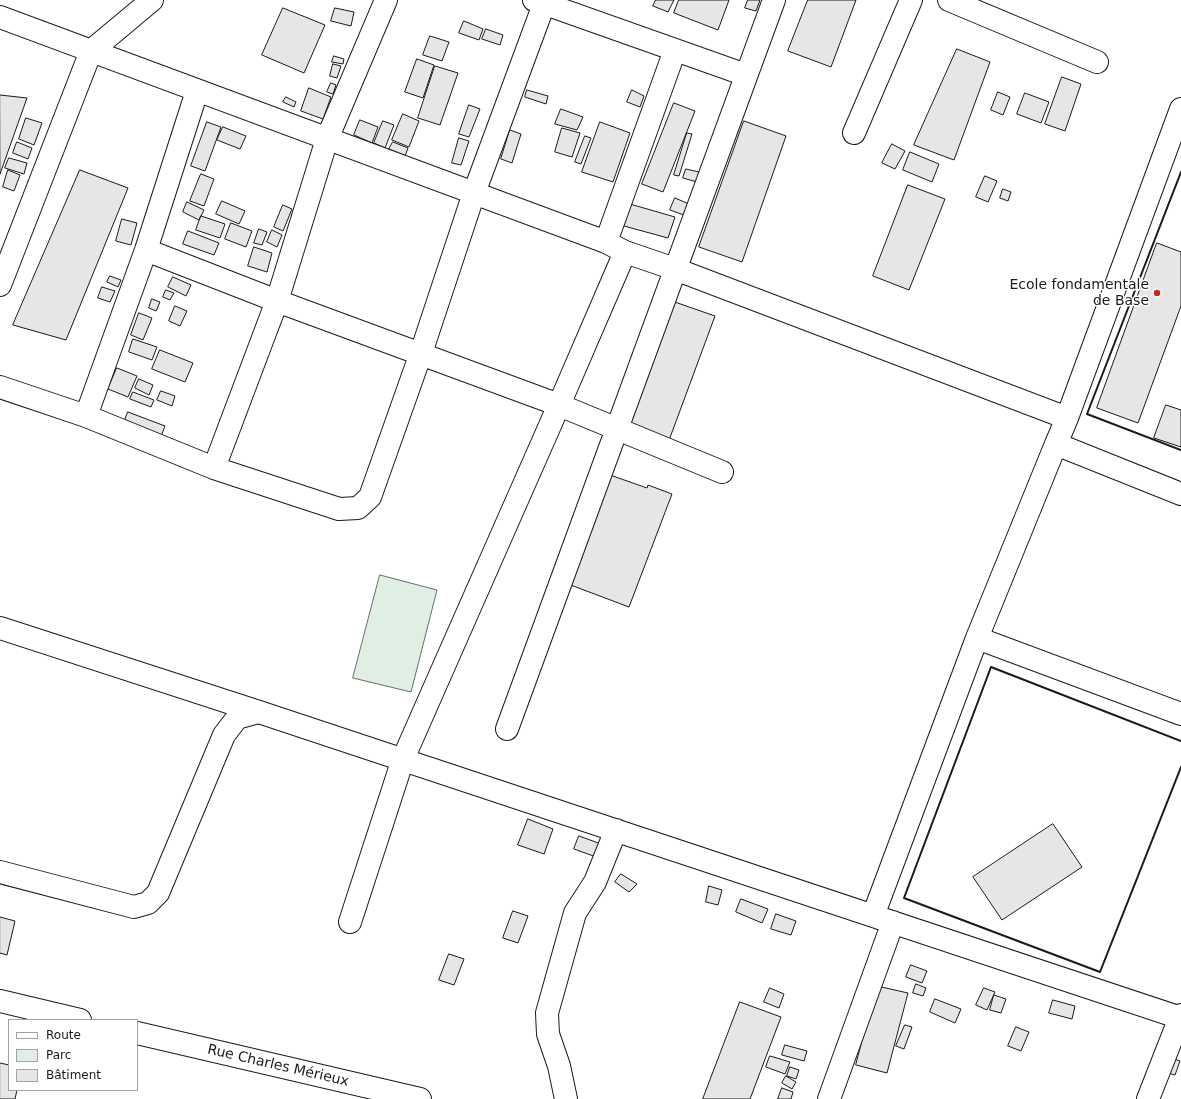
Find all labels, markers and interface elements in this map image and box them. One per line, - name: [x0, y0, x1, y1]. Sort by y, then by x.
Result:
- place label: Ecole fondamentale de Base: [1009, 277, 1149, 310]
- marker: Ecole fondamentale de Base: [1152, 288, 1162, 298]
- legend: [8, 1019, 138, 1091]
- text: Route: [46, 1028, 81, 1042]
- street label: Rue Charles Mérieux: [206, 1042, 350, 1090]
- text: Parc: [46, 1048, 71, 1062]
- text: Bâtiment: [46, 1068, 101, 1082]

